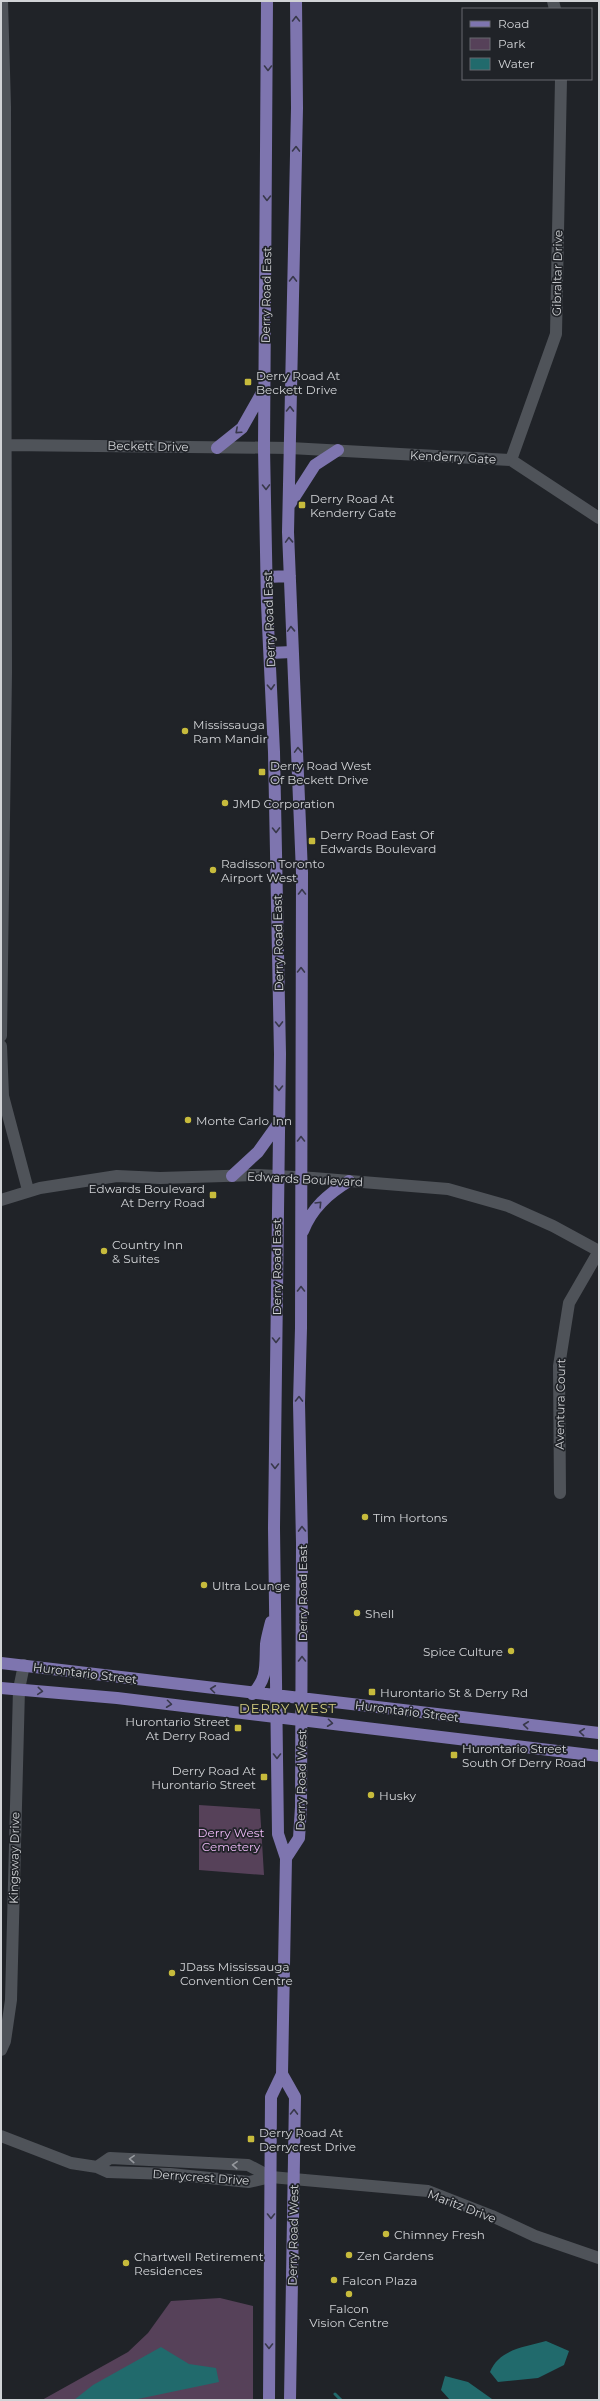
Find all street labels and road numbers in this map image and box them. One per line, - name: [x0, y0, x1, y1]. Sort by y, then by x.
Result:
- street label: Gibraltar Drive: [549, 230, 565, 316]
- street label: Derry Road East: [258, 246, 274, 343]
- street label: Beckett Drive: [107, 438, 189, 454]
- street label: Kenderry Gate: [409, 447, 497, 467]
- street label: Derry Road East: [260, 570, 278, 667]
- street label: Derry Road East: [270, 894, 286, 991]
- street label: Edwards Boulevard: [246, 1168, 364, 1190]
- street label: Derry Road East: [269, 1219, 284, 1315]
- street label: Aventura Court: [552, 1358, 568, 1450]
- street label: Derry Road East: [295, 1545, 310, 1641]
- street label: Hurontario Street: [32, 1659, 138, 1687]
- street label: Hurontario Street: [354, 1697, 460, 1725]
- street label: Derry Road West: [293, 1729, 309, 1831]
- street label: Kingsway Drive: [6, 1812, 22, 1904]
- street label: Derrycrest Drive: [152, 2166, 250, 2188]
- street label: Derry Road West: [285, 2184, 301, 2286]
- street label: Maritz Drive: [426, 2186, 498, 2226]

